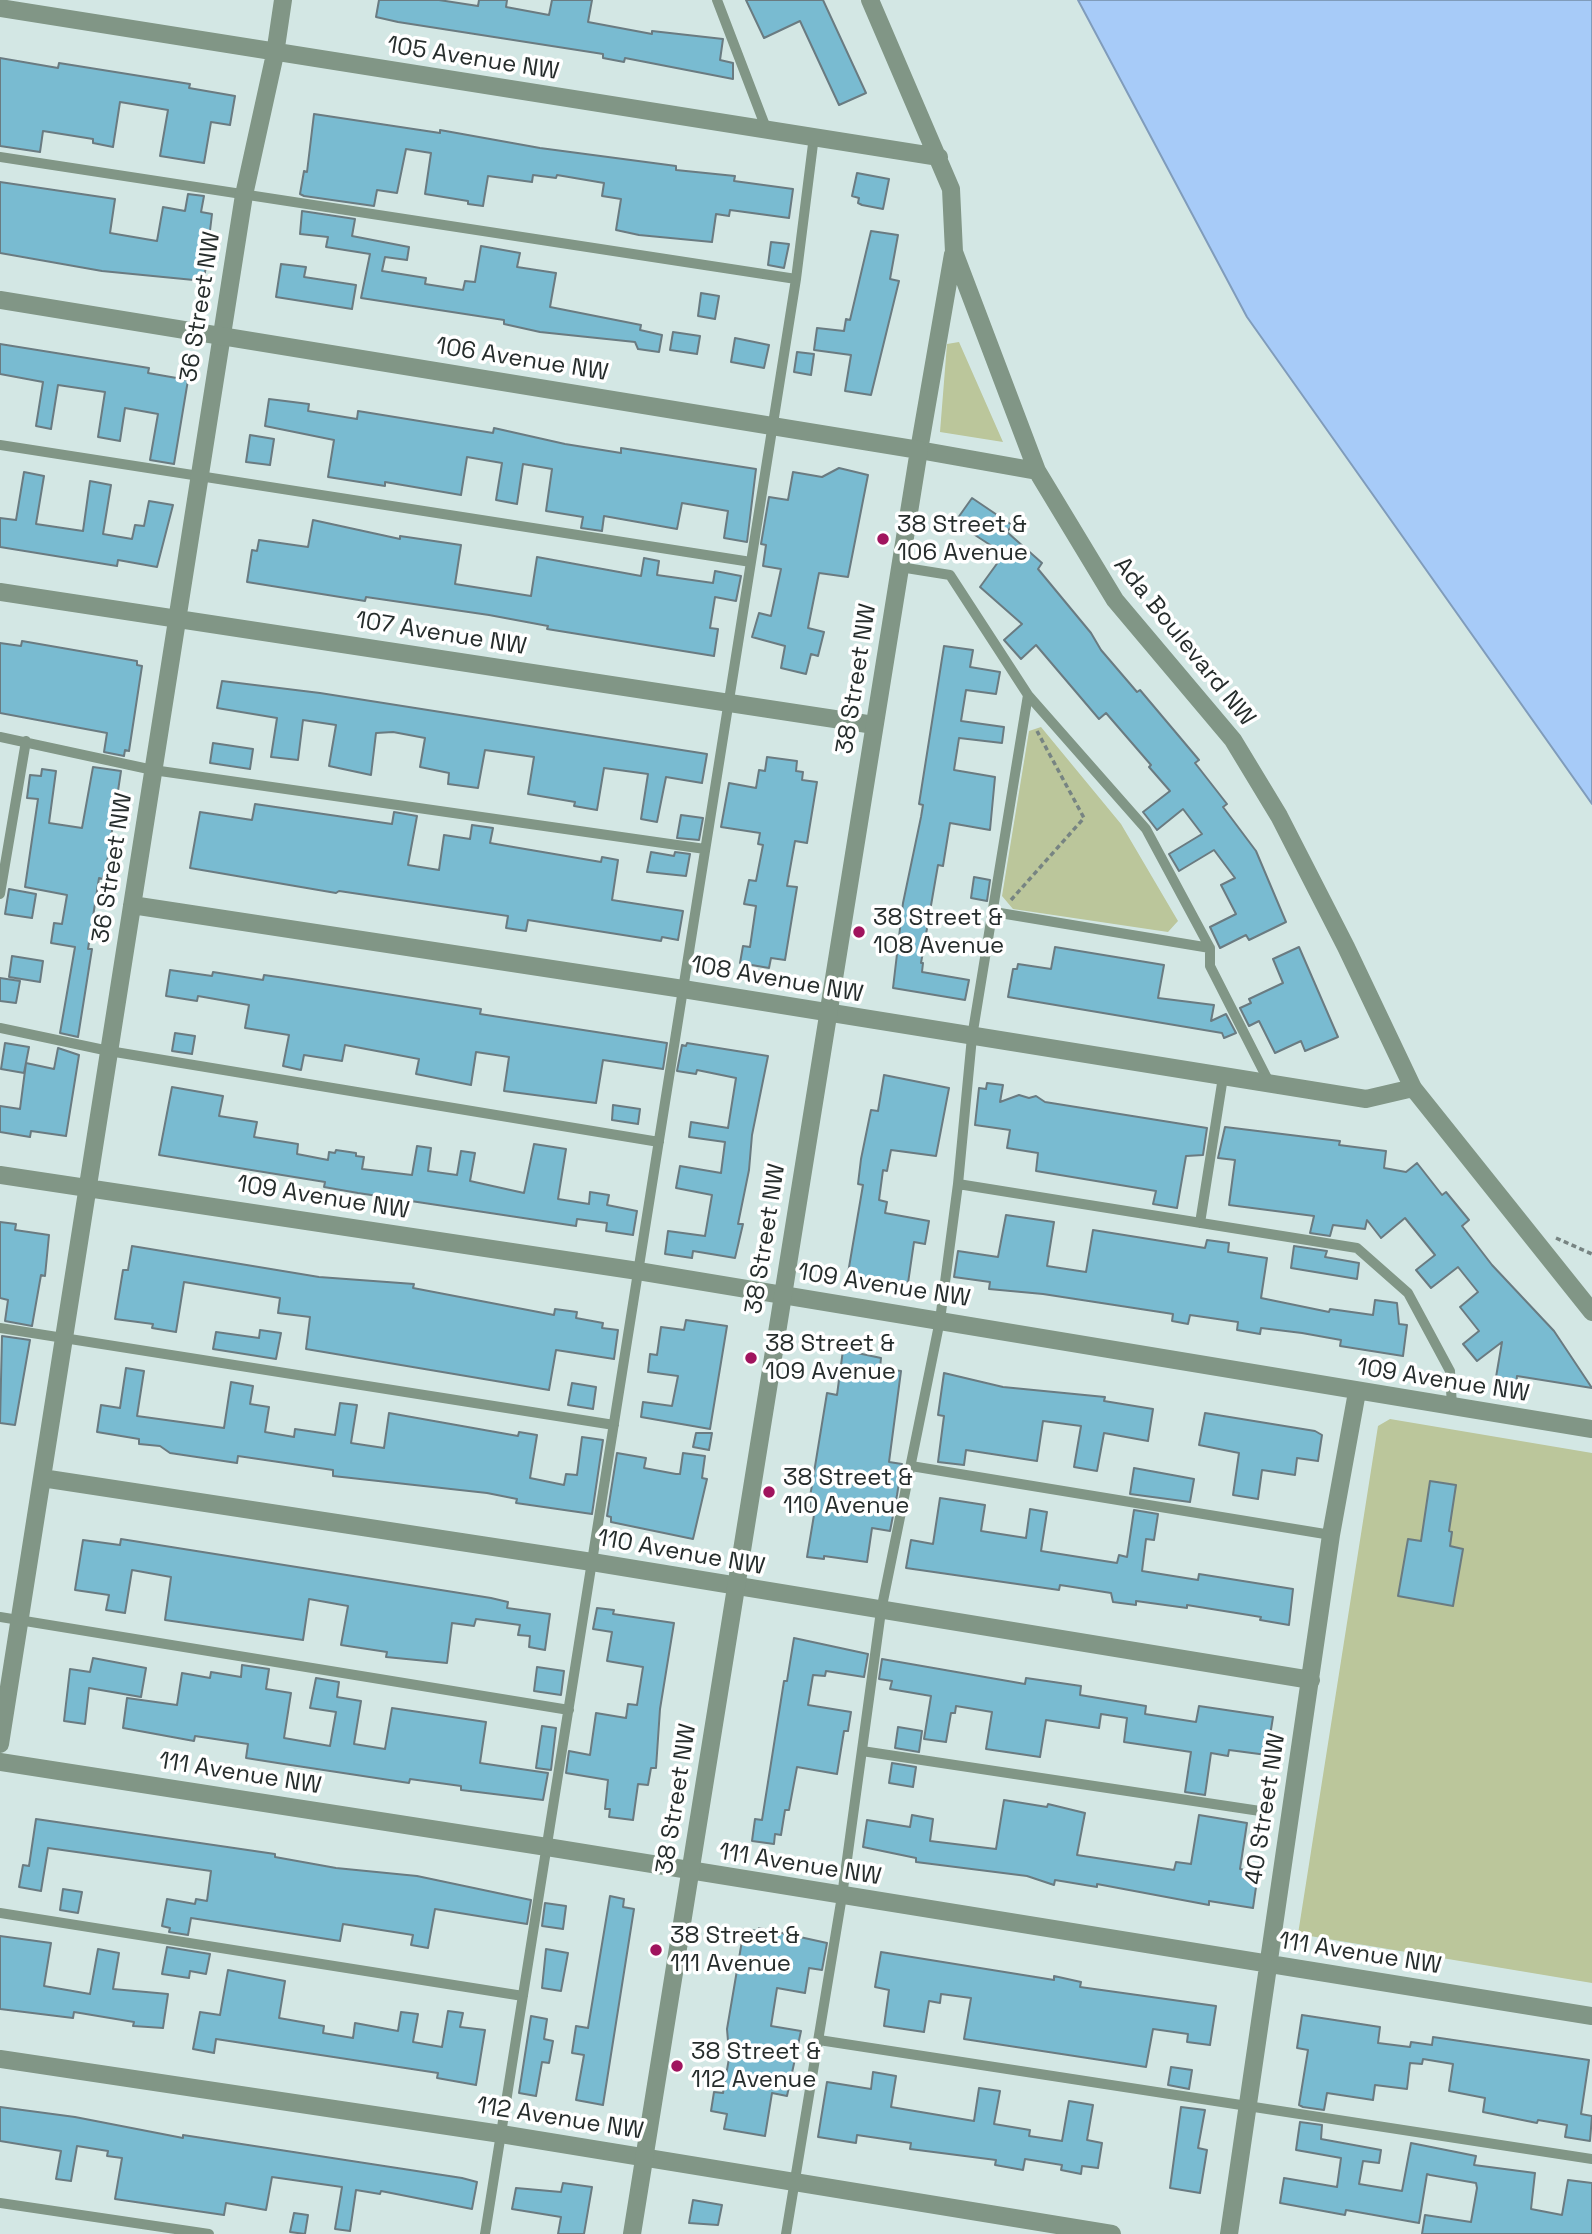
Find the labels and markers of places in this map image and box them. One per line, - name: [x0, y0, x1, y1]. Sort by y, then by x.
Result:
- place label: 38 Street & 106 Avenue: [897, 511, 1028, 567]
- marker: 38 Street & 106 Avenue: [875, 531, 891, 547]
- place label: 38 Street & 108 Avenue: [873, 904, 1004, 960]
- marker: 38 Street & 108 Avenue: [851, 924, 867, 940]
- place label: 38 Street & 109 Avenue: [765, 1330, 896, 1386]
- marker: 38 Street & 109 Avenue: [743, 1350, 759, 1366]
- place label: 38 Street & 110 Avenue: [783, 1464, 913, 1520]
- marker: 38 Street & 110 Avenue: [761, 1484, 777, 1500]
- place label: 38 Street & 111 Avenue: [670, 1922, 800, 1978]
- marker: 38 Street & 111 Avenue: [648, 1942, 664, 1958]
- place label: 38 Street & 112 Avenue: [691, 2038, 821, 2094]
- marker: 38 Street & 112 Avenue: [669, 2058, 685, 2074]

